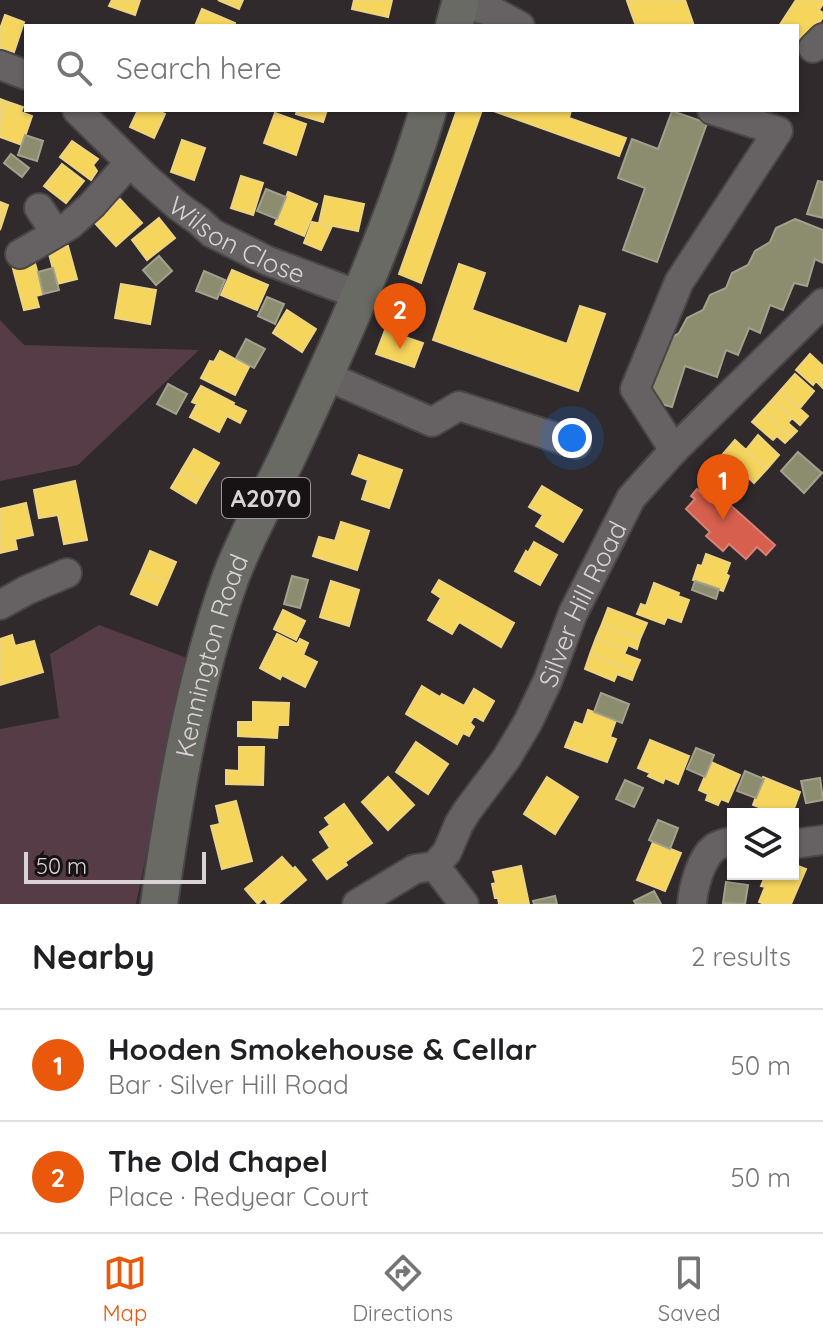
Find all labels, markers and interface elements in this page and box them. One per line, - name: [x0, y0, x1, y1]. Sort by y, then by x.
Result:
- search box: [24, 24, 799, 112]
- icon: search: [52, 46, 96, 90]
- text: Search here: [116, 49, 282, 87]
- street label: Wilson Close: [162, 188, 310, 290]
- pin: 2: [374, 283, 426, 349]
- your location: [552, 418, 592, 458]
- pin: 1: [697, 454, 749, 520]
- road number: A2070: [222, 478, 310, 518]
- street label: Silver Hill Road: [530, 515, 633, 692]
- street label: Kennington Road: [167, 549, 255, 760]
- map controls: [727, 808, 799, 880]
- button: layers: [727, 808, 799, 880]
- scale bar: [24, 848, 206, 884]
- text: 50 m: [36, 852, 87, 880]
- text: Nearby: [32, 935, 155, 978]
- text: 2 results: [691, 940, 791, 973]
- text: Hooden Smokehouse & Cellar: [108, 1030, 537, 1068]
- text: 1: [53, 1049, 63, 1082]
- text: 50 m: [731, 1049, 791, 1082]
- text: Bar · Silver Hill Road: [108, 1068, 349, 1101]
- text: The Old Chapel: [108, 1142, 328, 1180]
- text: 2: [51, 1161, 65, 1194]
- text: 50 m: [731, 1161, 791, 1194]
- text: Place · Redyear Court: [108, 1180, 369, 1213]
- tab: Map: [102, 1251, 147, 1327]
- tab: Directions: [352, 1251, 453, 1327]
- tab: Saved: [658, 1251, 721, 1327]

